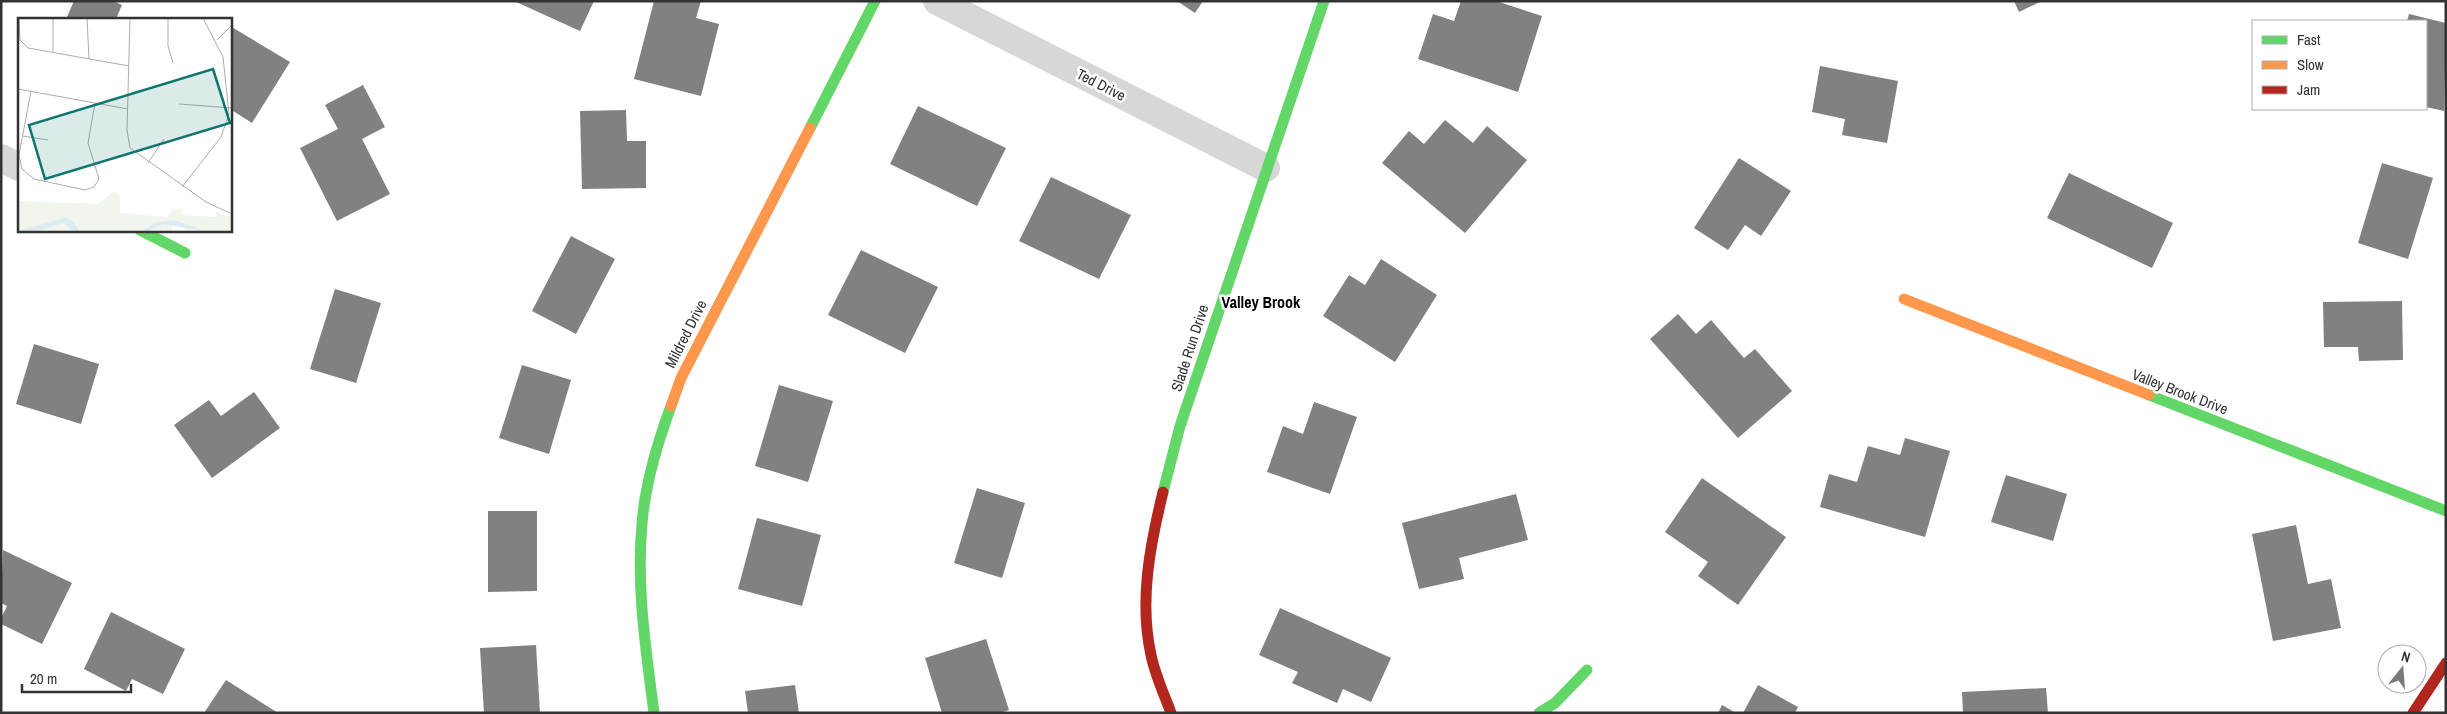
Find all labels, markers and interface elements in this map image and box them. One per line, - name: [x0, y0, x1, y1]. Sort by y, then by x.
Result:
- inset map: [18, 18, 231, 231]
- legend: [2252, 20, 2427, 110]
- text: Fast: [2297, 29, 2321, 50]
- text: Slow: [2297, 54, 2324, 75]
- street label: Ted Drive: [1073, 63, 1130, 106]
- text: Jam: [2297, 79, 2320, 100]
- district label: Valley Brook: [1222, 291, 1301, 313]
- street label: Mildred Drive: [659, 296, 712, 371]
- street label: Slade Run Drive: [1166, 302, 1214, 394]
- street label: Valley Brook Drive: [2129, 364, 2231, 419]
- north arrow: [2377, 644, 2427, 694]
- text: N: [2399, 647, 2412, 666]
- scale bar: [22, 662, 131, 694]
- text: 20 m: [30, 668, 57, 689]

